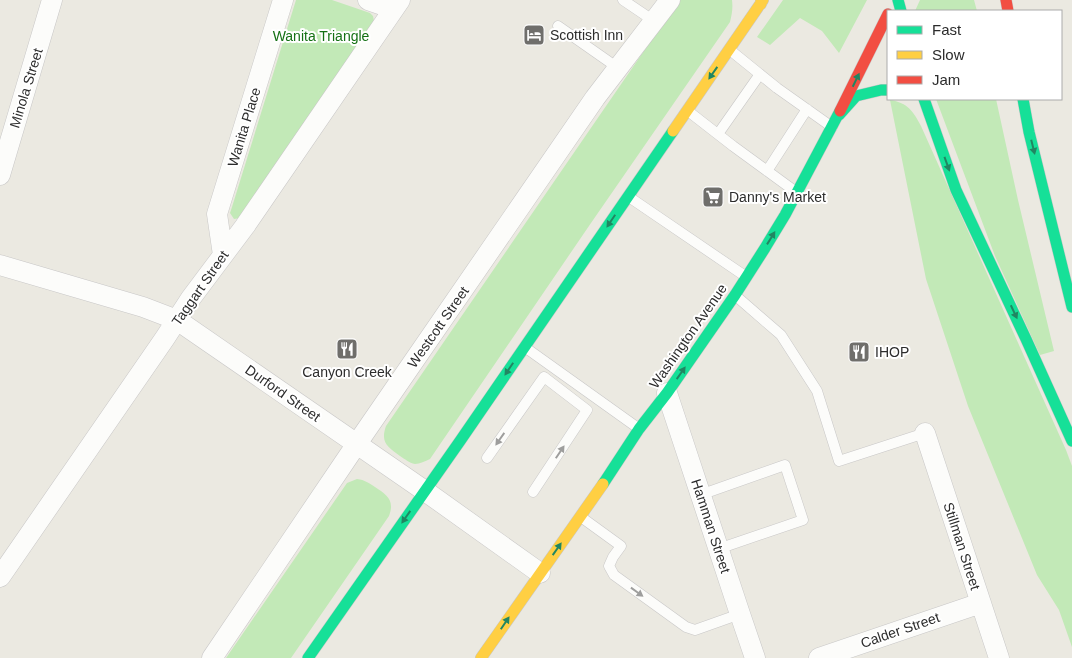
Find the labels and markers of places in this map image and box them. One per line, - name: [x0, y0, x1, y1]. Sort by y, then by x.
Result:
- hotel icon: Scottish Inn: [522, 23, 546, 47]
- place label: Scottish Inn: [550, 27, 623, 43]
- supermarket icon: Danny's Market: [701, 185, 725, 209]
- place label: Danny's Market: [729, 189, 826, 205]
- restaurant icon: Canyon Creek: [335, 337, 359, 361]
- restaurant icon: IHOP: [847, 340, 871, 364]
- place label: IHOP: [875, 344, 909, 360]
- place label: Canyon Creek: [302, 364, 393, 380]

